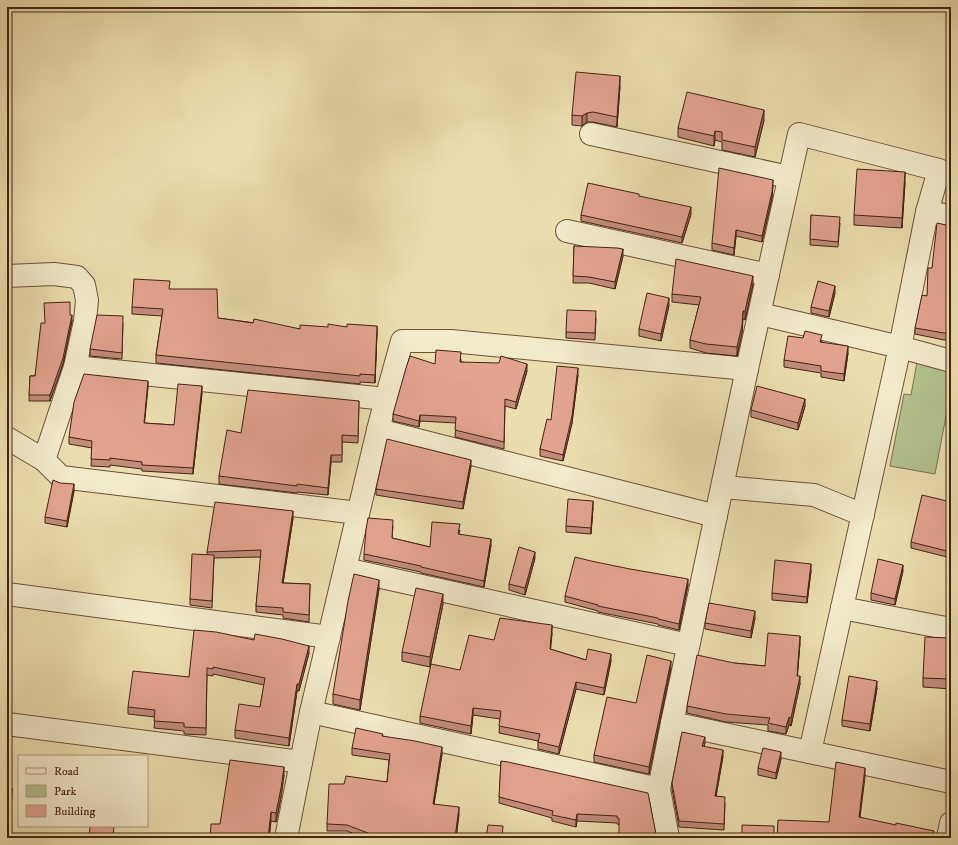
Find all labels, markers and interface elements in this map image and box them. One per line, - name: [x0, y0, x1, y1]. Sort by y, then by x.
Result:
- legend: [18, 755, 148, 827]
- text: Road: [54, 764, 79, 779]
- text: Park: [54, 784, 76, 799]
- text: Building: [54, 804, 95, 819]

